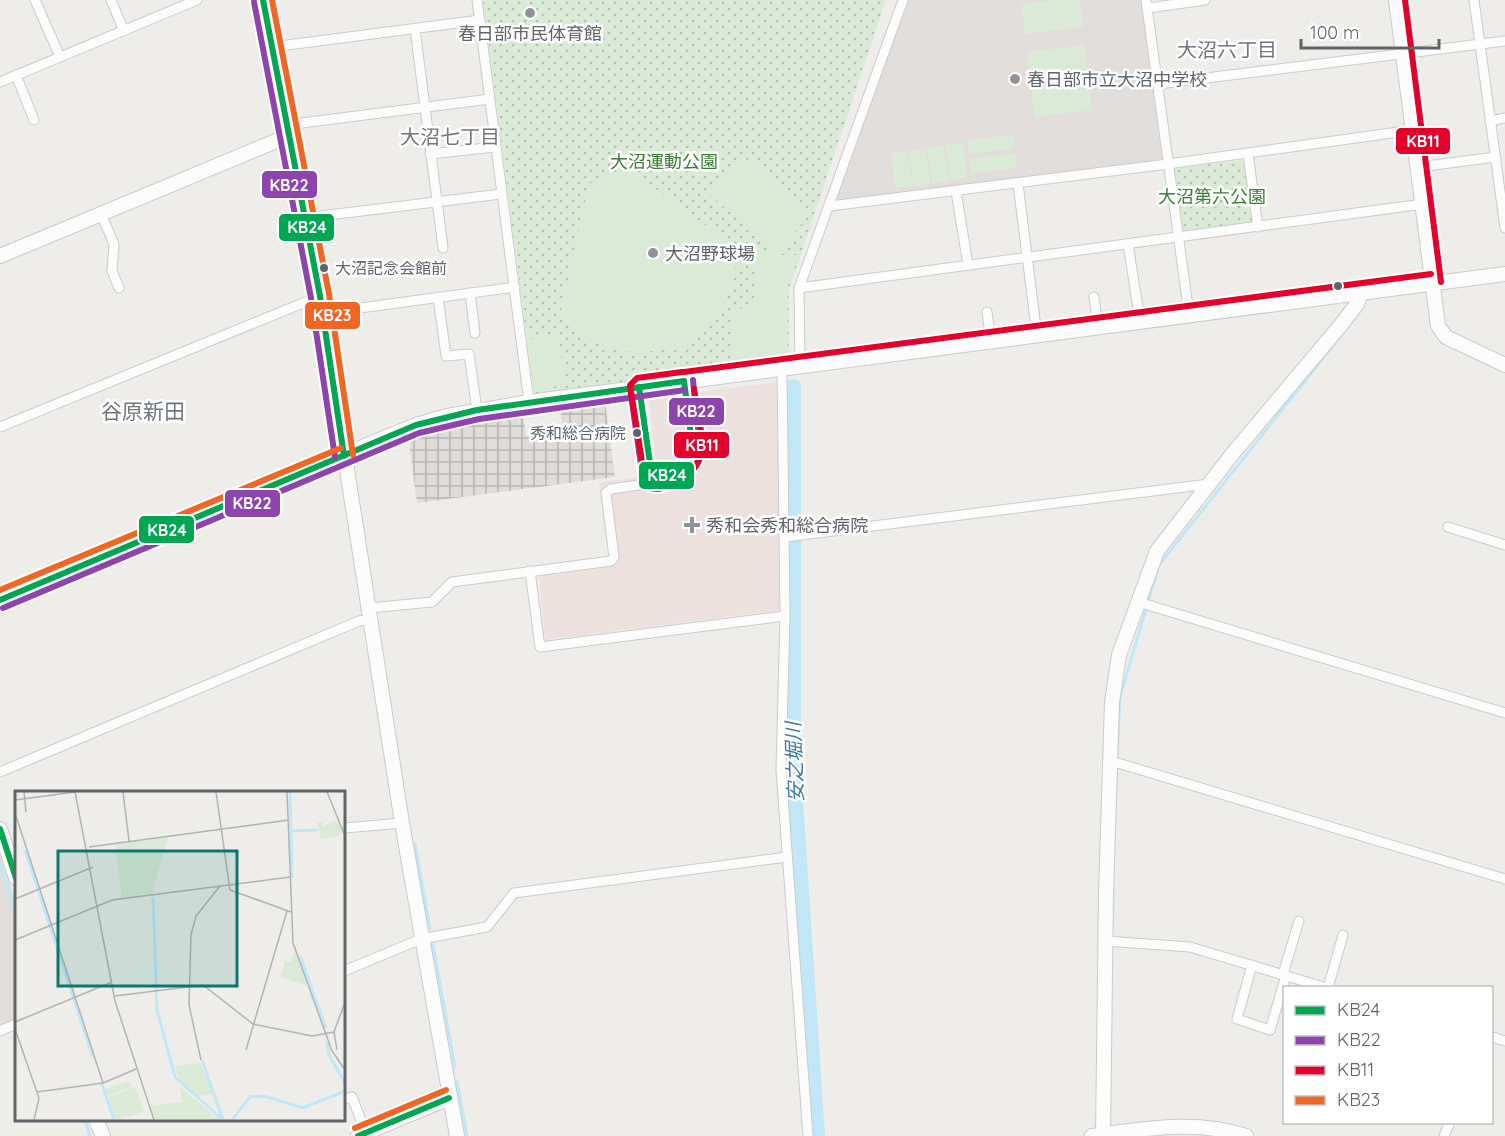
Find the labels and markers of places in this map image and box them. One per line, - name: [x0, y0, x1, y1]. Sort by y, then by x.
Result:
- marker: 春日部市民体育館: [523, 6, 537, 20]
- place label: 春日部市民体育館: [458, 22, 602, 45]
- place label: 春日部市立大沼中学校: [1027, 68, 1207, 91]
- marker: 春日部市立大沼中学校: [1008, 72, 1022, 86]
- place label: 大沼野球場: [665, 242, 755, 265]
- marker: 大沼野球場: [646, 246, 660, 260]
- place label: 大沼記念会館前: [335, 258, 447, 278]
- marker: 大沼記念会館前: [318, 262, 330, 274]
- unlabelled marker: [1332, 280, 1344, 292]
- place label: 秀和総合病院: [530, 423, 626, 443]
- marker: 秀和総合病院: [631, 427, 643, 439]
- place label: 秀和会秀和総合病院: [706, 514, 868, 537]
- marker: 秀和会秀和総合病院: [683, 516, 701, 534]

